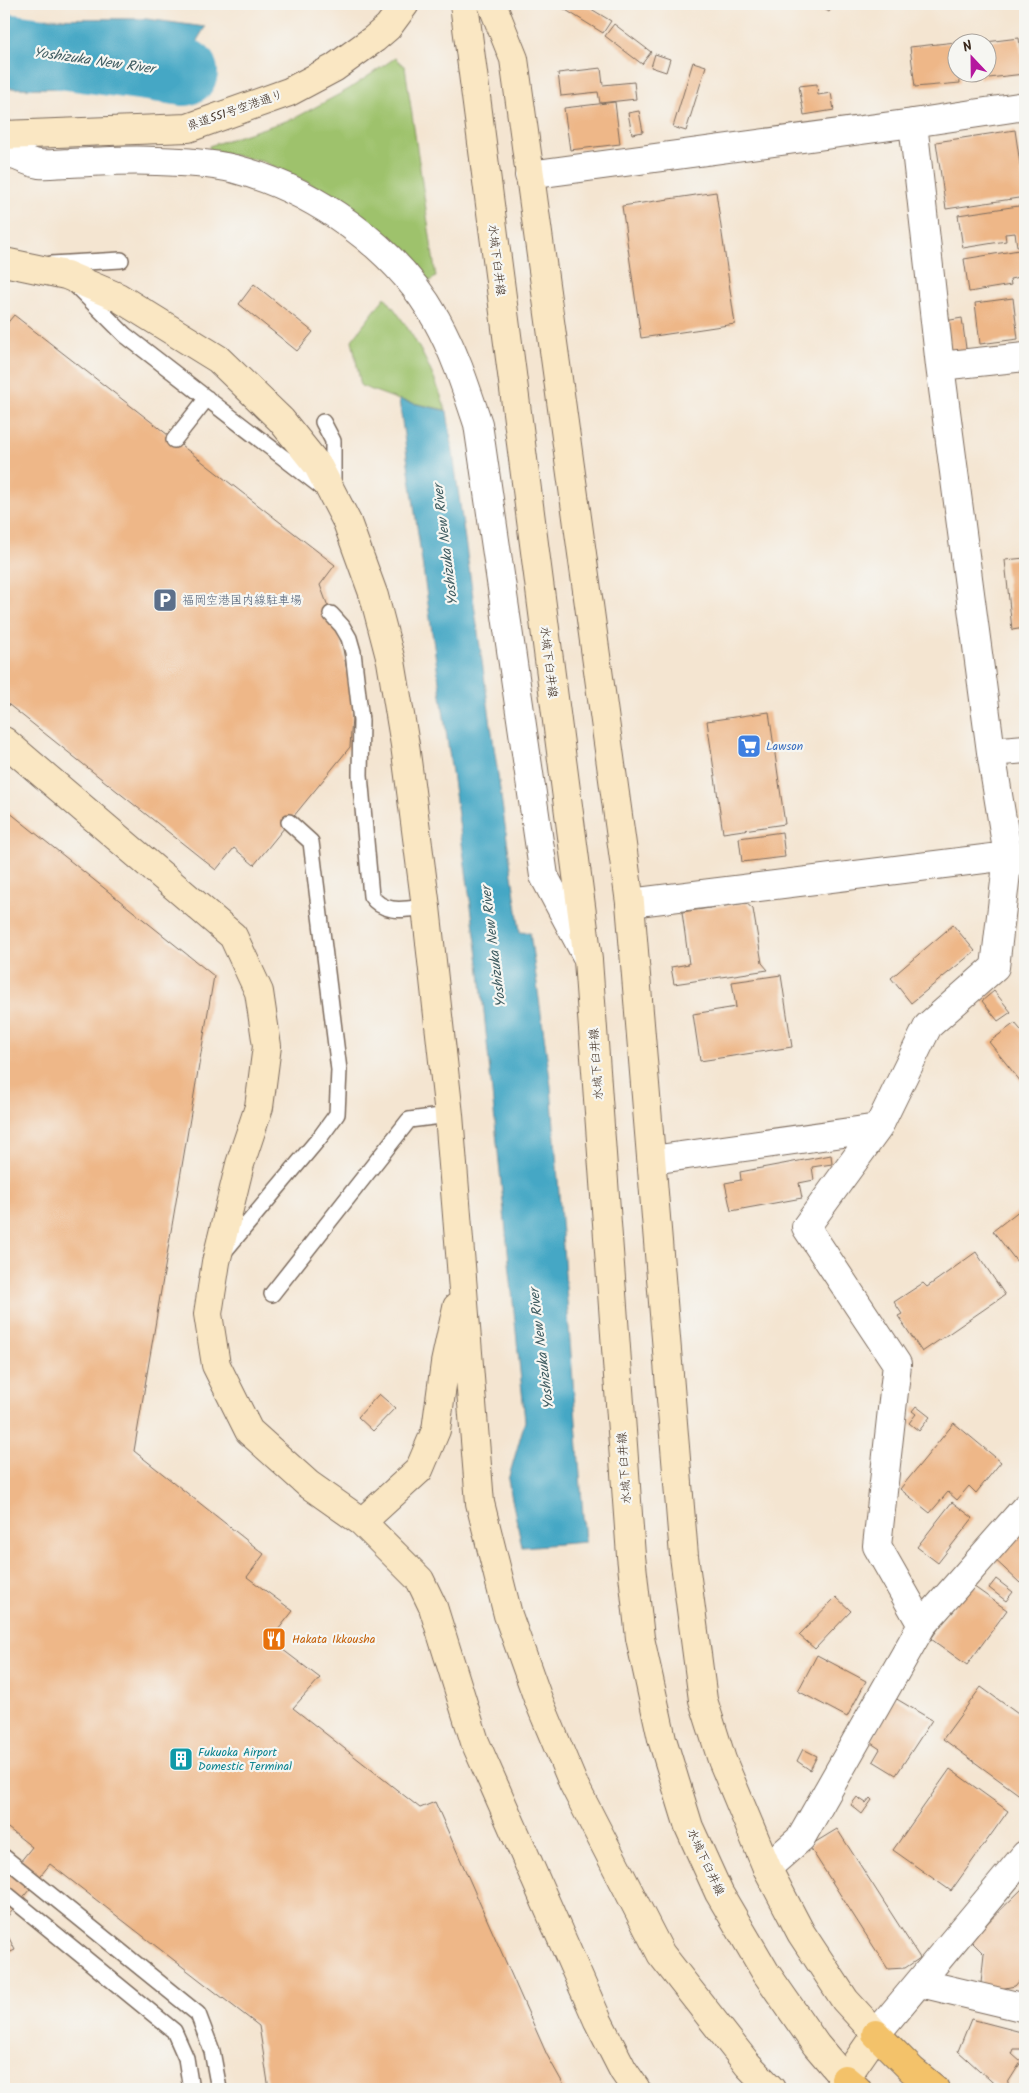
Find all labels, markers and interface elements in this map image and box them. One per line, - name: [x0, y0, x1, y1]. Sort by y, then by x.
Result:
- north arrow: [946, 32, 996, 82]
- text: N: [959, 35, 976, 59]
- water label: Yoshizuka New River: [32, 42, 159, 81]
- street label: 県道551号空港通り: [184, 85, 286, 136]
- street label: 水城下臼井線: [483, 223, 510, 297]
- water label: Yoshizuka New River: [427, 480, 464, 607]
- parking icon: 福岡空港国内線駐車場: [152, 587, 178, 613]
- place label: 福岡空港国内線駐車場: [182, 591, 302, 610]
- street label: 水城下臼井線: [535, 625, 562, 699]
- supermarket icon: Lawson: [736, 733, 762, 759]
- place label: Lawson: [766, 737, 803, 756]
- water label: Yoshizuka New River: [475, 882, 512, 1009]
- street label: 水城下臼井線: [585, 1027, 608, 1101]
- water label: Yoshizuka New River: [523, 1284, 560, 1411]
- street label: 水城下臼井線: [613, 1431, 636, 1505]
- restaurant icon: Hakata Ikkousha: [261, 1626, 287, 1652]
- place label: Hakata Ikkousha: [292, 1630, 376, 1649]
- place label: Fukuoka Airport Domestic Terminal: [198, 1743, 292, 1776]
- building icon: Fukuoka Airport Domestic Terminal: [168, 1746, 194, 1772]
- street label: 水城下臼井線: [682, 1826, 729, 1899]

